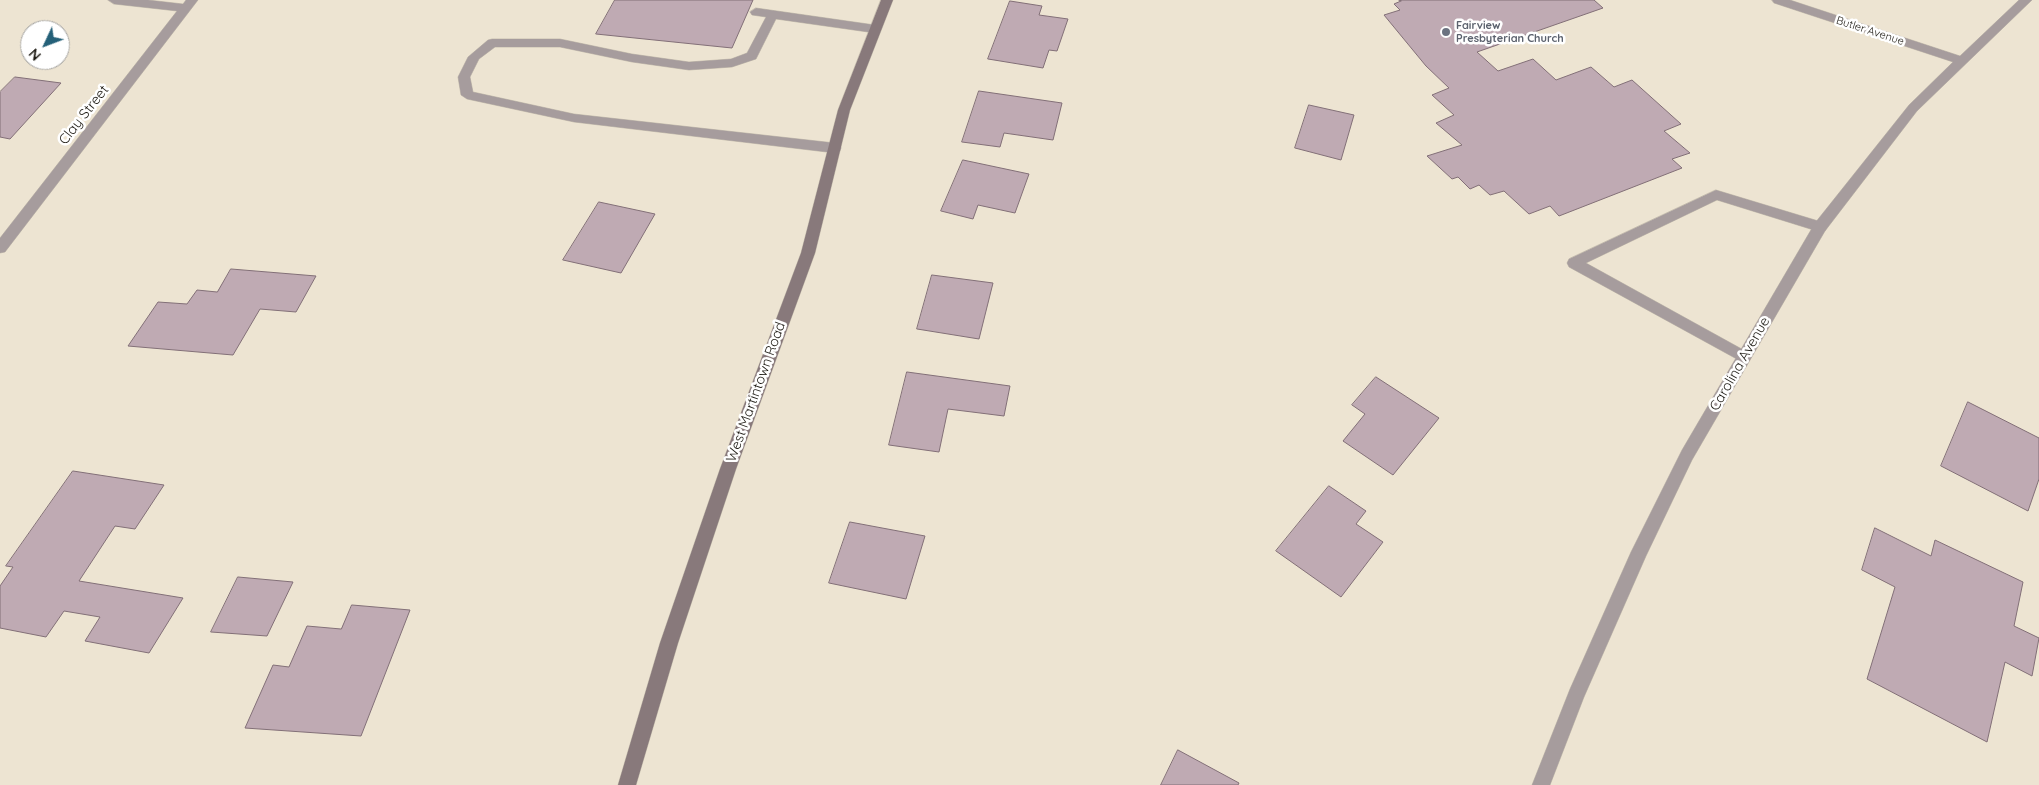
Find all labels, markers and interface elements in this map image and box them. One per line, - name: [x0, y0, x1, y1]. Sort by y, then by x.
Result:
- street label: Butler Avenue: [1834, 14, 1906, 48]
- place label: Fairview Presbyterian Church: [1456, 19, 1564, 45]
- north arrow: [20, 20, 70, 70]
- marker: Fairview Presbyterian Church: [1440, 26, 1452, 38]
- text: N: [25, 45, 45, 64]
- street label: Clay Street: [56, 82, 112, 148]
- street label: Carolina Avenue: [1706, 314, 1774, 414]
- street label: West Martintown Road: [723, 320, 789, 464]

